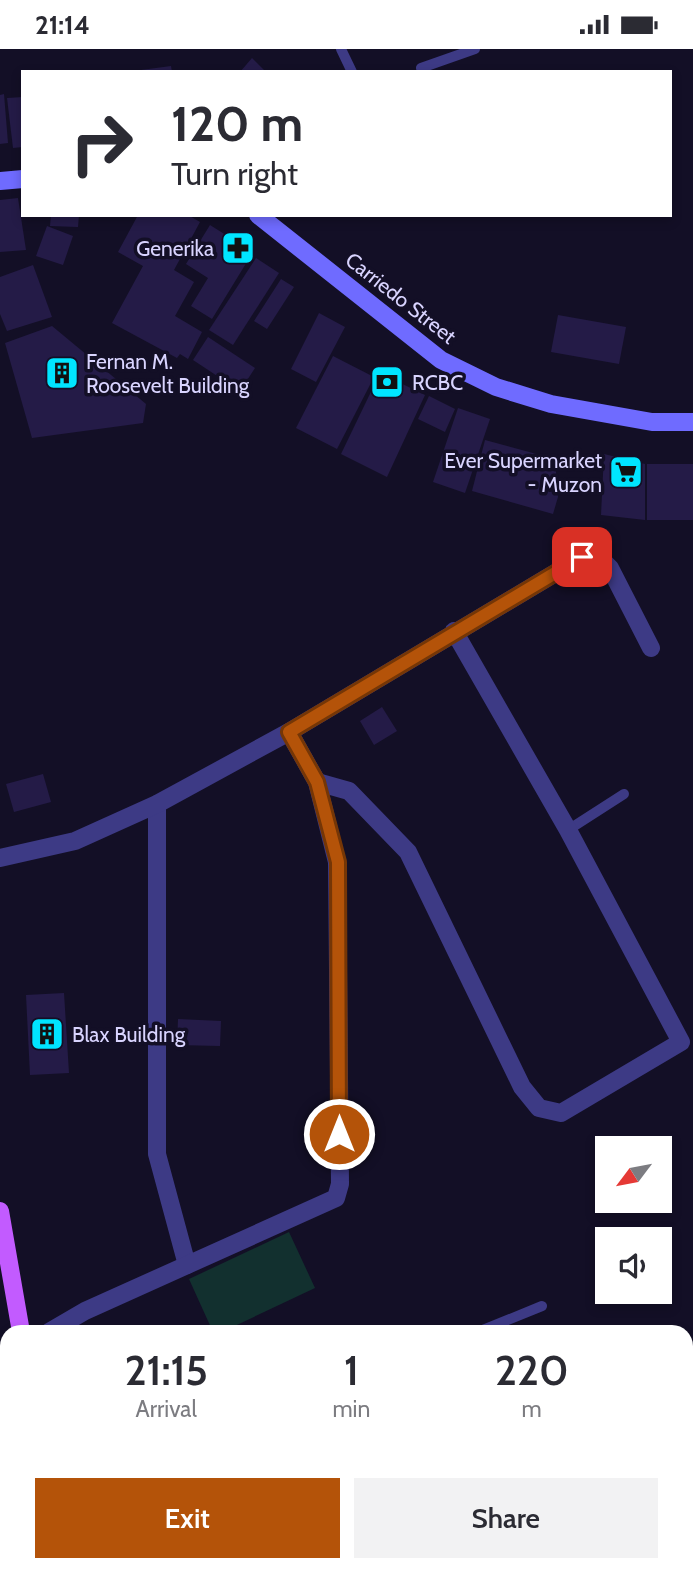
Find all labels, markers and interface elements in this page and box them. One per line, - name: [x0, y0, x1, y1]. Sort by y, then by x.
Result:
- text: 21:14: [35, 9, 90, 41]
- text: 120 m: [171, 94, 303, 153]
- icon: right: [56, 98, 147, 189]
- text: Turn right: [171, 154, 298, 193]
- pharmacy icon: Generika: [219, 229, 257, 267]
- place label: Generika: [136, 236, 214, 261]
- street label: Carriedo Street: [341, 247, 461, 349]
- place label: Fernan M. Roosevelt Building: [86, 349, 250, 398]
- building icon: Fernan M. Roosevelt Building: [43, 354, 81, 392]
- bank icon: RCBC: [368, 363, 406, 401]
- place label: RCBC: [412, 370, 463, 395]
- place label: Ever Supermarket - Muzon: [444, 448, 602, 497]
- supermarket icon: Ever Supermarket - Muzon: [607, 453, 645, 491]
- pin: [552, 527, 612, 587]
- icon: arrive: [563, 538, 601, 576]
- building icon: Blax Building: [28, 1015, 66, 1053]
- place label: Blax Building: [72, 1022, 186, 1047]
- position arrow: [302, 1097, 376, 1171]
- north arrow: [595, 1136, 672, 1213]
- map controls: [595, 1136, 672, 1304]
- button: sound: [595, 1227, 672, 1304]
- text: 21:15: [124, 1344, 208, 1396]
- text: 1: [344, 1344, 359, 1396]
- text: 220: [495, 1344, 569, 1396]
- text: Arrival: [136, 1395, 197, 1423]
- text: min: [332, 1395, 370, 1423]
- text: m: [522, 1395, 542, 1423]
- button: Exit: [35, 1478, 340, 1558]
- button: Share: [354, 1478, 658, 1558]

